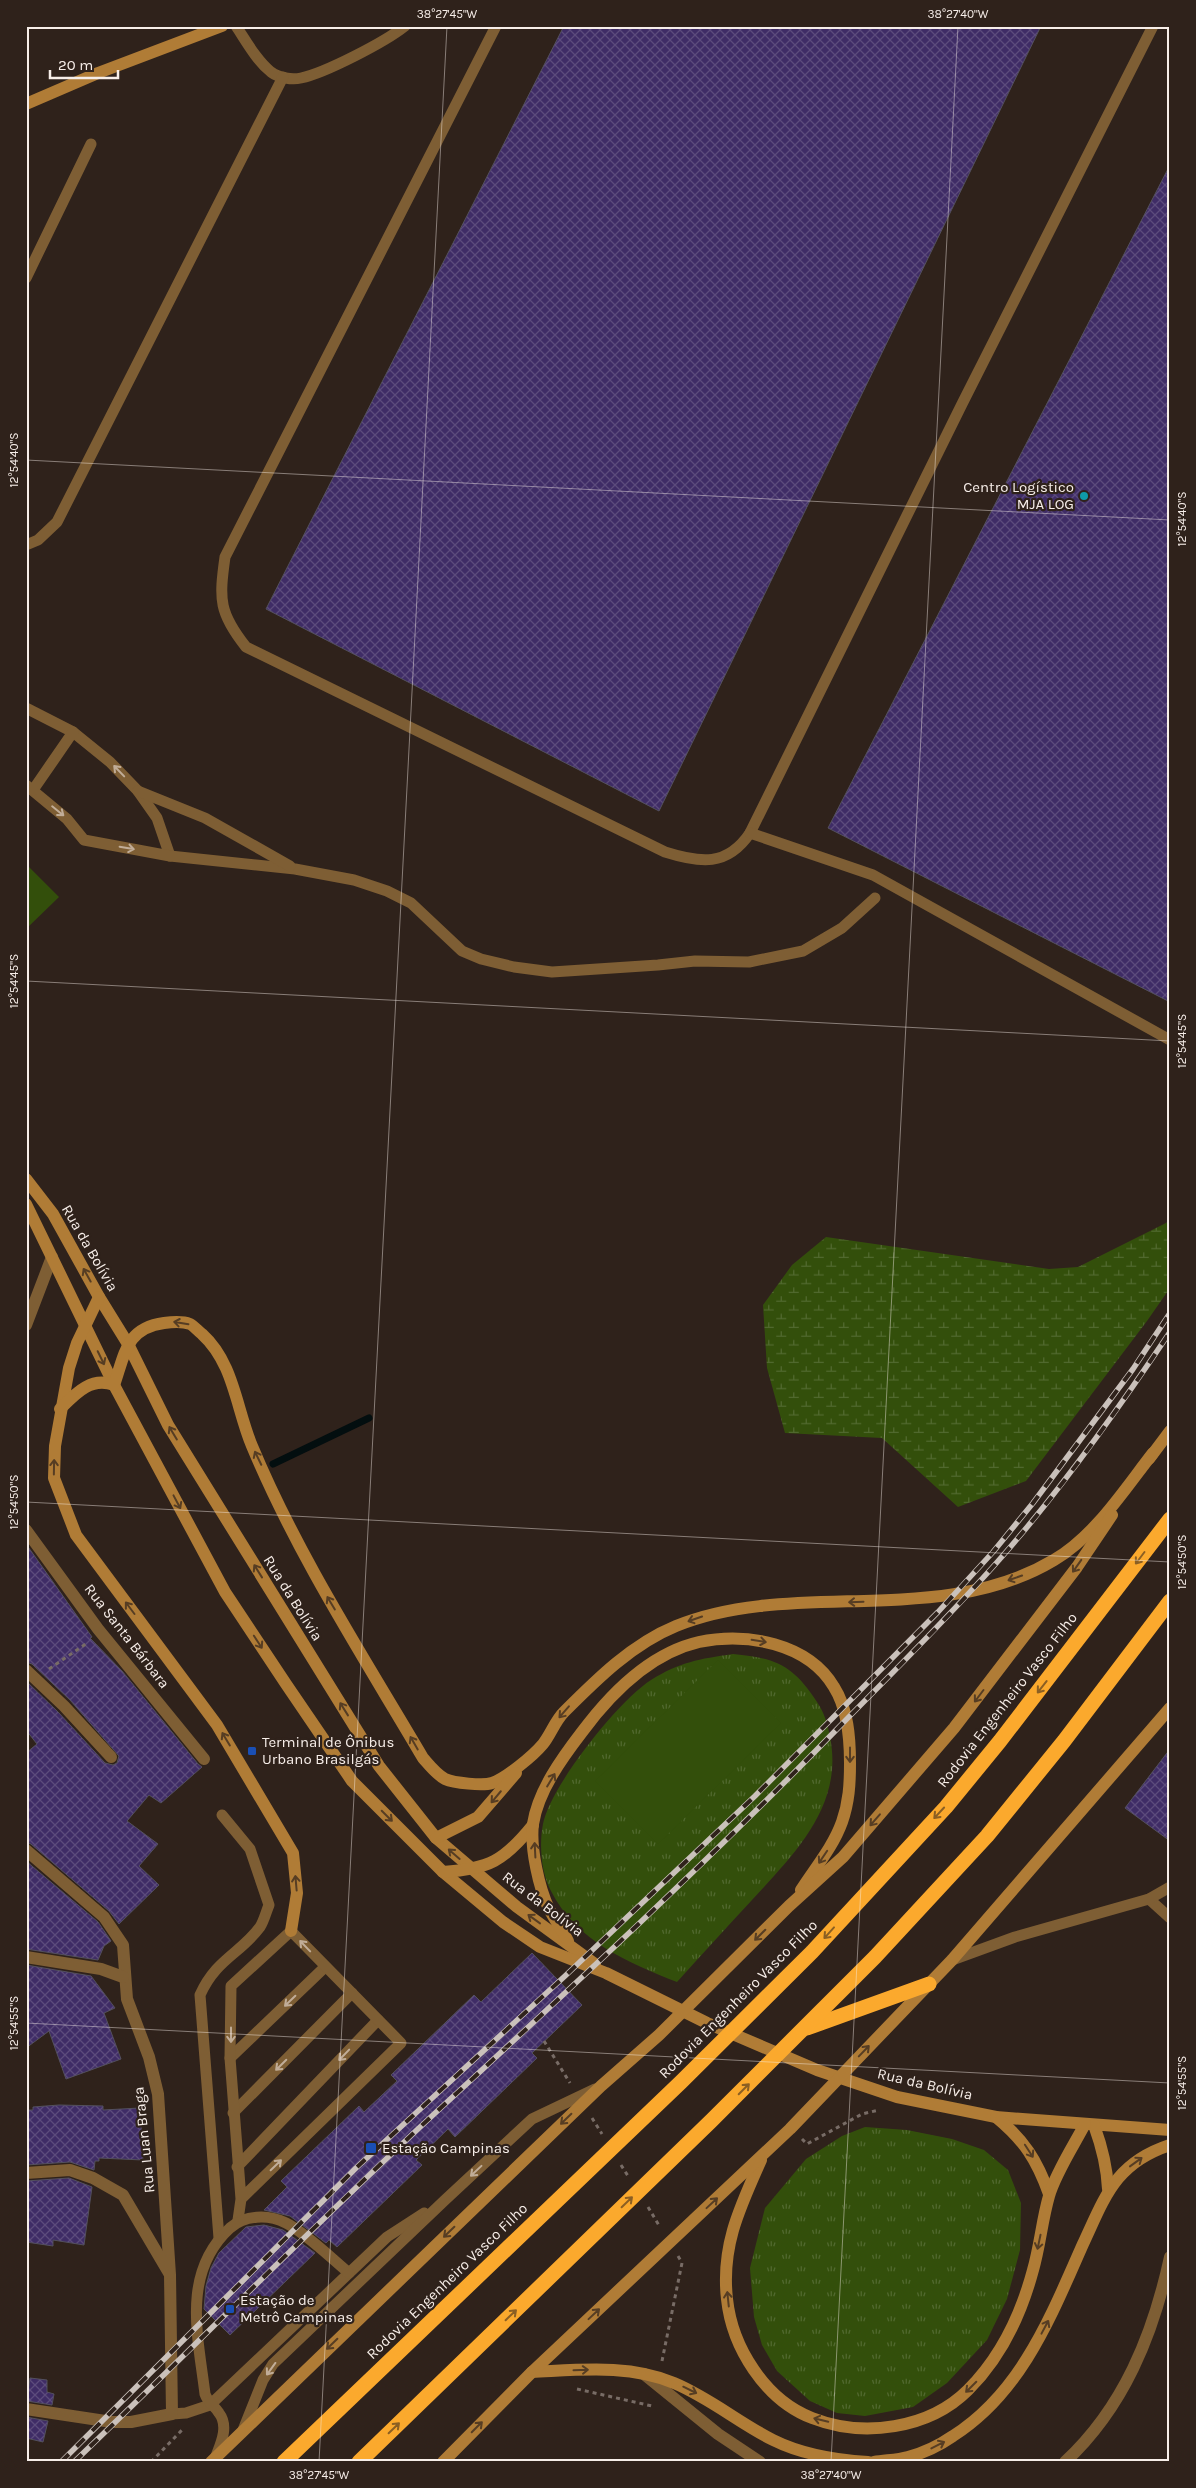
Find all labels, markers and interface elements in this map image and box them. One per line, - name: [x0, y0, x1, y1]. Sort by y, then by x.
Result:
- text: 38°27'45"W: [417, 7, 478, 21]
- text: 38°27'40"W: [928, 7, 989, 21]
- scale bar: [50, 48, 118, 80]
- text: 20 m: [58, 56, 93, 74]
- text: 12°54'40"S: [7, 433, 21, 487]
- place label: Centro Logístico MJA LOG: [963, 478, 1074, 513]
- marker: Centro Logístico MJA LOG: [1078, 490, 1090, 502]
- text: 12°54'40"S: [1175, 492, 1189, 546]
- one-way arrow: [113, 765, 125, 777]
- one-way arrow: [51, 805, 64, 816]
- one-way arrow: [119, 844, 135, 854]
- text: 12°54'45"S: [7, 954, 21, 1008]
- text: 12°54'45"S: [1175, 1014, 1189, 1068]
- street label: Rua da Bolívia: [58, 1201, 122, 1295]
- one-way arrow: [81, 1268, 91, 1283]
- one-way arrow: [174, 1318, 190, 1328]
- one-way arrow: [97, 1350, 106, 1365]
- one-way arrow: [167, 1426, 177, 1440]
- one-way arrow: [253, 1451, 263, 1466]
- one-way arrow: [50, 1460, 59, 1476]
- text: 12°54'50"S: [7, 1475, 21, 1529]
- one-way arrow: [172, 1494, 182, 1509]
- text: 12°54'50"S: [1175, 1535, 1189, 1589]
- one-way arrow: [1135, 1551, 1146, 1564]
- street label: Rua da Bolívia: [260, 1552, 326, 1644]
- one-way arrow: [1072, 1559, 1082, 1573]
- one-way arrow: [252, 1565, 262, 1579]
- one-way arrow: [1008, 1573, 1024, 1583]
- street label: Rua Santa Bárbara: [81, 1580, 173, 1692]
- one-way arrow: [326, 1597, 336, 1611]
- one-way arrow: [848, 1598, 864, 1607]
- one-way arrow: [125, 1601, 135, 1615]
- street label: Rodovia Engenheiro Vasco Filho: [933, 1609, 1081, 1791]
- one-way arrow: [687, 1615, 703, 1625]
- one-way arrow: [253, 1635, 263, 1649]
- one-way arrow: [750, 1636, 766, 1646]
- one-way arrow: [1037, 1680, 1048, 1693]
- one-way arrow: [974, 1689, 984, 1703]
- one-way arrow: [338, 1703, 348, 1717]
- one-way arrow: [558, 1706, 570, 1719]
- one-way arrow: [220, 1733, 230, 1747]
- place label: Terminal de Ônibus Urbano Brasilgás: [262, 1733, 394, 1768]
- one-way arrow: [409, 1737, 419, 1751]
- marker: Terminal de Ônibus Urbano Brasilgás: [246, 1745, 258, 1757]
- one-way arrow: [845, 1747, 855, 1763]
- one-way arrow: [546, 1773, 556, 1787]
- one-way arrow: [491, 1790, 502, 1803]
- one-way arrow: [934, 1807, 945, 1820]
- one-way arrow: [380, 1810, 393, 1822]
- one-way arrow: [869, 1814, 880, 1827]
- one-way arrow: [530, 1843, 539, 1859]
- one-way arrow: [448, 1849, 461, 1860]
- one-way arrow: [817, 1850, 828, 1864]
- street label: Rua da Bolívia: [499, 1868, 587, 1940]
- one-way arrow: [291, 1875, 301, 1891]
- one-way arrow: [527, 1914, 541, 1924]
- street label: Rodovia Engenheiro Vasco Filho: [655, 1916, 821, 2082]
- one-way arrow: [824, 1926, 835, 1939]
- one-way arrow: [754, 1929, 766, 1942]
- one-way arrow: [299, 1940, 311, 1952]
- one-way arrow: [284, 1995, 297, 2007]
- text: 12°54'55"S: [7, 1996, 21, 2050]
- one-way arrow: [226, 2026, 235, 2042]
- one-way arrow: [858, 2045, 870, 2057]
- one-way arrow: [338, 2048, 350, 2061]
- text: 12°54'55"S: [1175, 2056, 1189, 2110]
- one-way arrow: [275, 2059, 287, 2071]
- street label: Rua da Bolívia: [876, 2064, 974, 2104]
- one-way arrow: [738, 2082, 750, 2095]
- street label: Rua Luan Braga: [129, 2086, 159, 2194]
- one-way arrow: [560, 2113, 573, 2125]
- place label: Estação Campinas: [382, 2139, 510, 2157]
- marker: Estação Campinas: [364, 2141, 378, 2155]
- one-way arrow: [1024, 2144, 1034, 2158]
- one-way arrow: [1128, 2157, 1142, 2168]
- one-way arrow: [269, 2159, 282, 2171]
- one-way arrow: [469, 2165, 482, 2177]
- one-way arrow: [621, 2196, 634, 2208]
- one-way arrow: [706, 2197, 718, 2209]
- street label: Rodovia Engenheiro Vasco Filho: [363, 2199, 531, 2363]
- one-way arrow: [443, 2226, 455, 2238]
- one-way arrow: [1034, 2234, 1043, 2250]
- place label: Estação de Metrô Campinas: [240, 2291, 353, 2326]
- one-way arrow: [723, 2291, 732, 2307]
- marker: Estação de Metrô Campinas: [224, 2303, 236, 2315]
- one-way arrow: [587, 2308, 600, 2320]
- one-way arrow: [504, 2309, 517, 2321]
- one-way arrow: [1041, 2321, 1051, 2335]
- one-way arrow: [326, 2338, 338, 2351]
- one-way arrow: [265, 2362, 276, 2375]
- one-way arrow: [572, 2365, 588, 2374]
- one-way arrow: [965, 2381, 977, 2393]
- one-way arrow: [682, 2386, 697, 2396]
- one-way arrow: [813, 2415, 829, 2424]
- one-way arrow: [471, 2421, 483, 2433]
- one-way arrow: [387, 2422, 400, 2434]
- one-way arrow: [930, 2440, 945, 2449]
- text: 38°27'45"W: [289, 2468, 350, 2482]
- text: 38°27'40"W: [801, 2468, 862, 2482]

